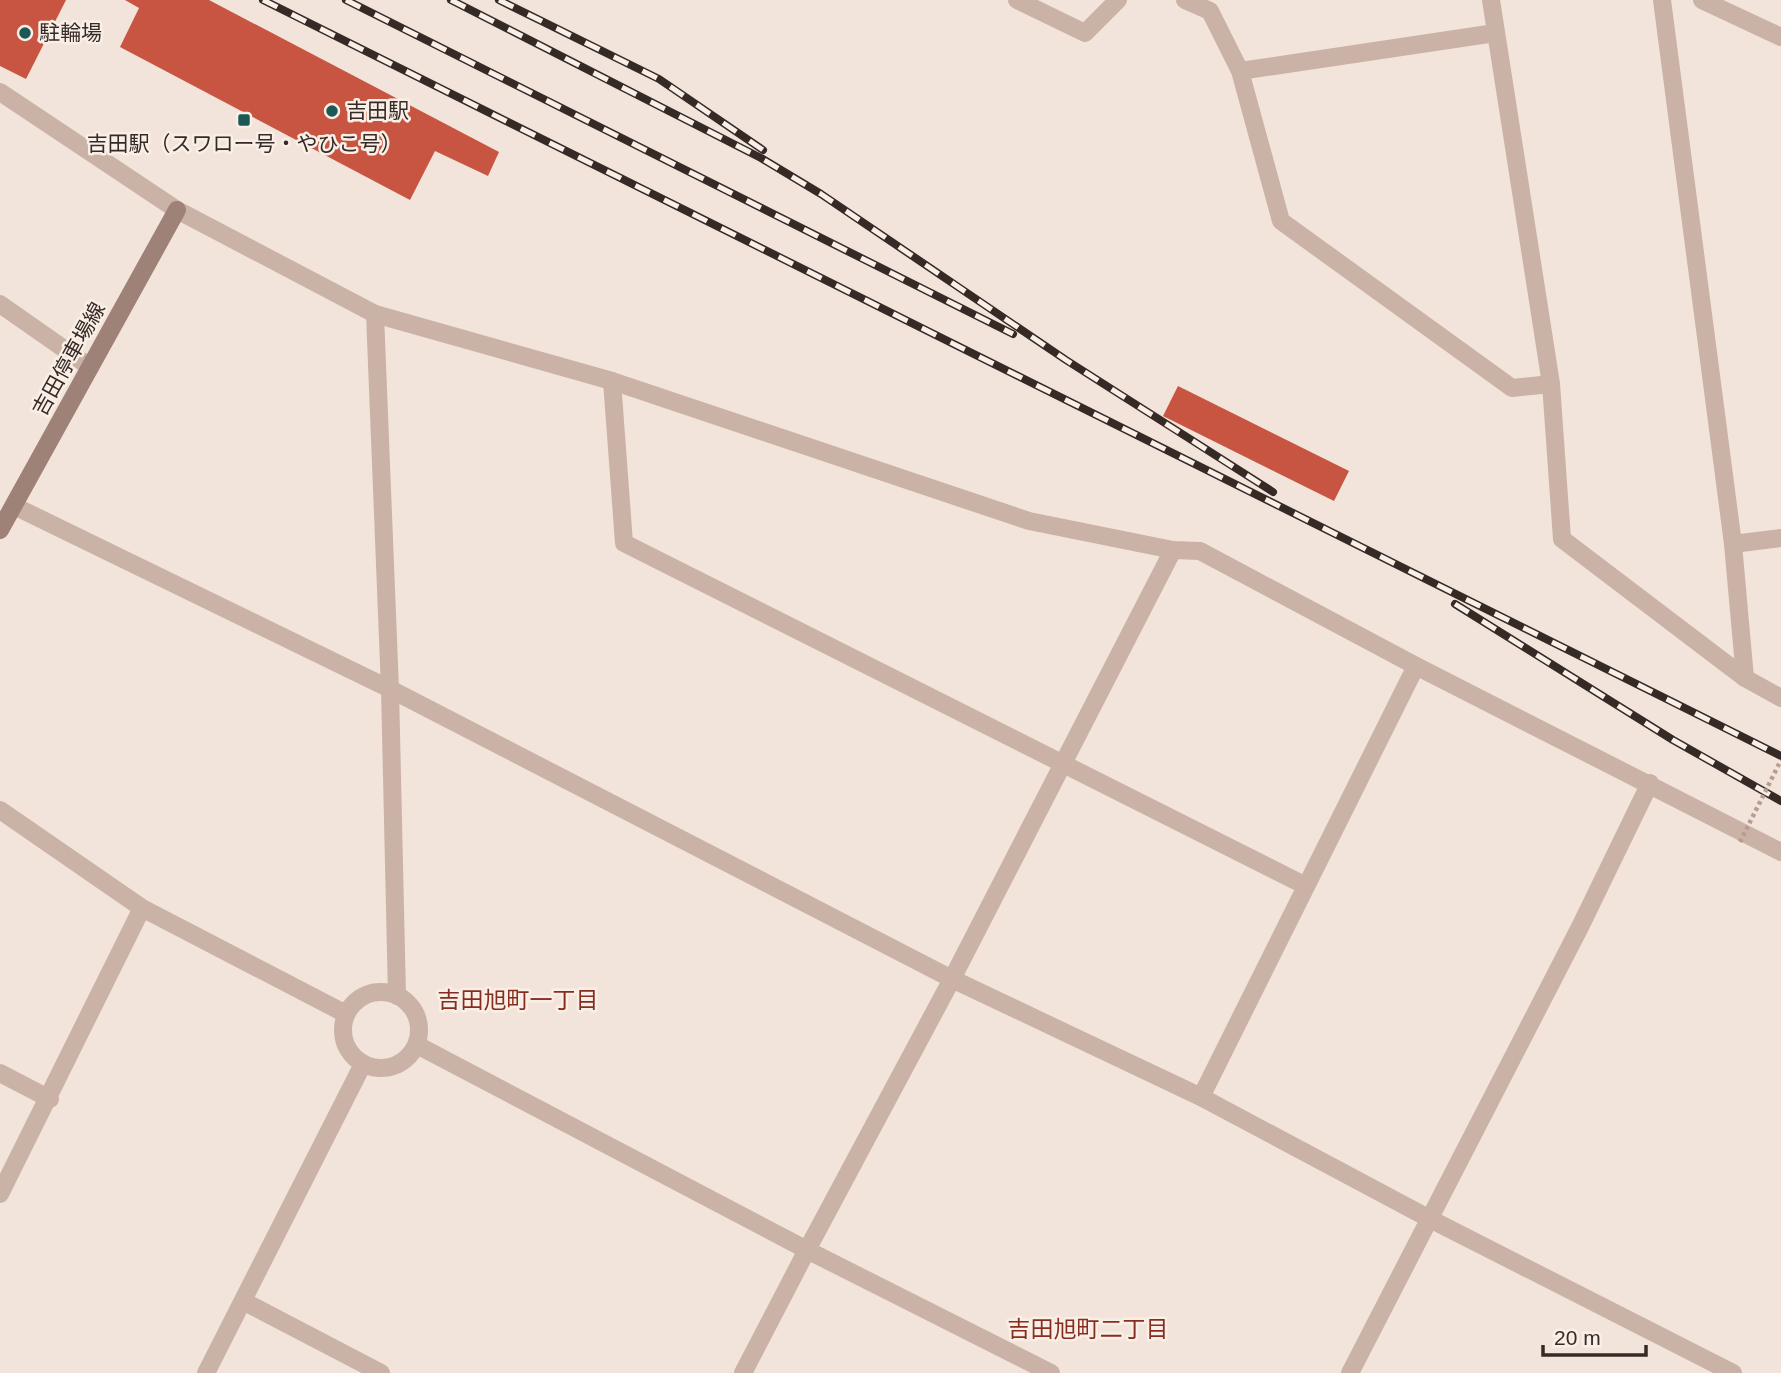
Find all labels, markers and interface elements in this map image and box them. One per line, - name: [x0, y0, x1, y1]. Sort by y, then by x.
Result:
- place label: 駐輪場: [39, 21, 102, 44]
- marker: 駐輪場: [17, 25, 33, 41]
- place label: 吉田駅: [346, 99, 409, 122]
- marker: 吉田駅: [324, 103, 340, 119]
- marker: 吉田駅（スワロー号・やひこ号）: [236, 112, 252, 128]
- place label: 吉田駅（スワロー号・やひこ号）: [87, 132, 402, 155]
- street label: 吉田停車場線: [28, 298, 109, 419]
- district label: 吉田旭町一丁目: [438, 987, 599, 1013]
- scale bar: [1543, 1314, 1646, 1358]
- district label: 吉田旭町二丁目: [1008, 1316, 1169, 1342]
- text: 20 m: [1554, 1326, 1601, 1349]

